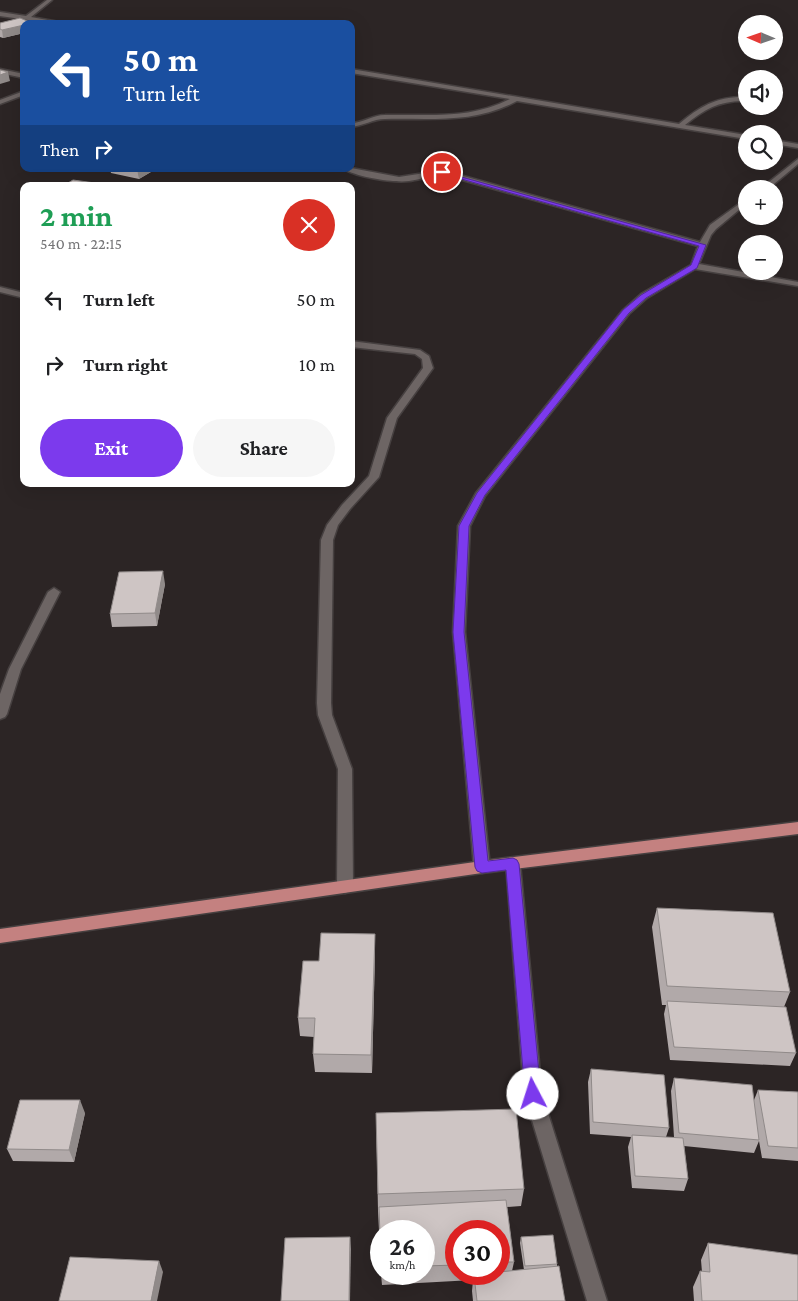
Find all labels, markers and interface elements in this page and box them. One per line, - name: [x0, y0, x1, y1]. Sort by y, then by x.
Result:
- north arrow: [738, 15, 782, 60]
- map controls: [738, 15, 783, 280]
- icon: left: [40, 40, 105, 105]
- text: 50 m: [123, 40, 198, 79]
- button: sound: [738, 70, 783, 115]
- text: Turn left: [123, 81, 200, 106]
- button: search: [738, 125, 783, 170]
- icon: right: [89, 135, 117, 163]
- text: Then: [40, 139, 79, 160]
- pin: [421, 151, 463, 193]
- icon: arrive: [428, 158, 456, 186]
- button: +: [738, 180, 783, 225]
- text: 2 min: [40, 199, 112, 232]
- button: close: [283, 199, 335, 251]
- text: 540 m · 22:15: [40, 235, 122, 252]
- button: −: [738, 235, 783, 280]
- icon: left: [40, 286, 68, 314]
- text: Turn left: [83, 289, 155, 310]
- text: 50 m: [296, 289, 335, 310]
- icon: right: [40, 351, 68, 379]
- text: Turn right: [83, 354, 168, 375]
- text: 10 m: [299, 354, 335, 375]
- button: Exit: [40, 419, 183, 477]
- button: Share: [193, 419, 335, 477]
- position arrow: [506, 1067, 558, 1119]
- speed limit sign: 30: [445, 1220, 510, 1285]
- text: 26: [389, 1233, 416, 1260]
- text: km/h: [390, 1258, 415, 1272]

